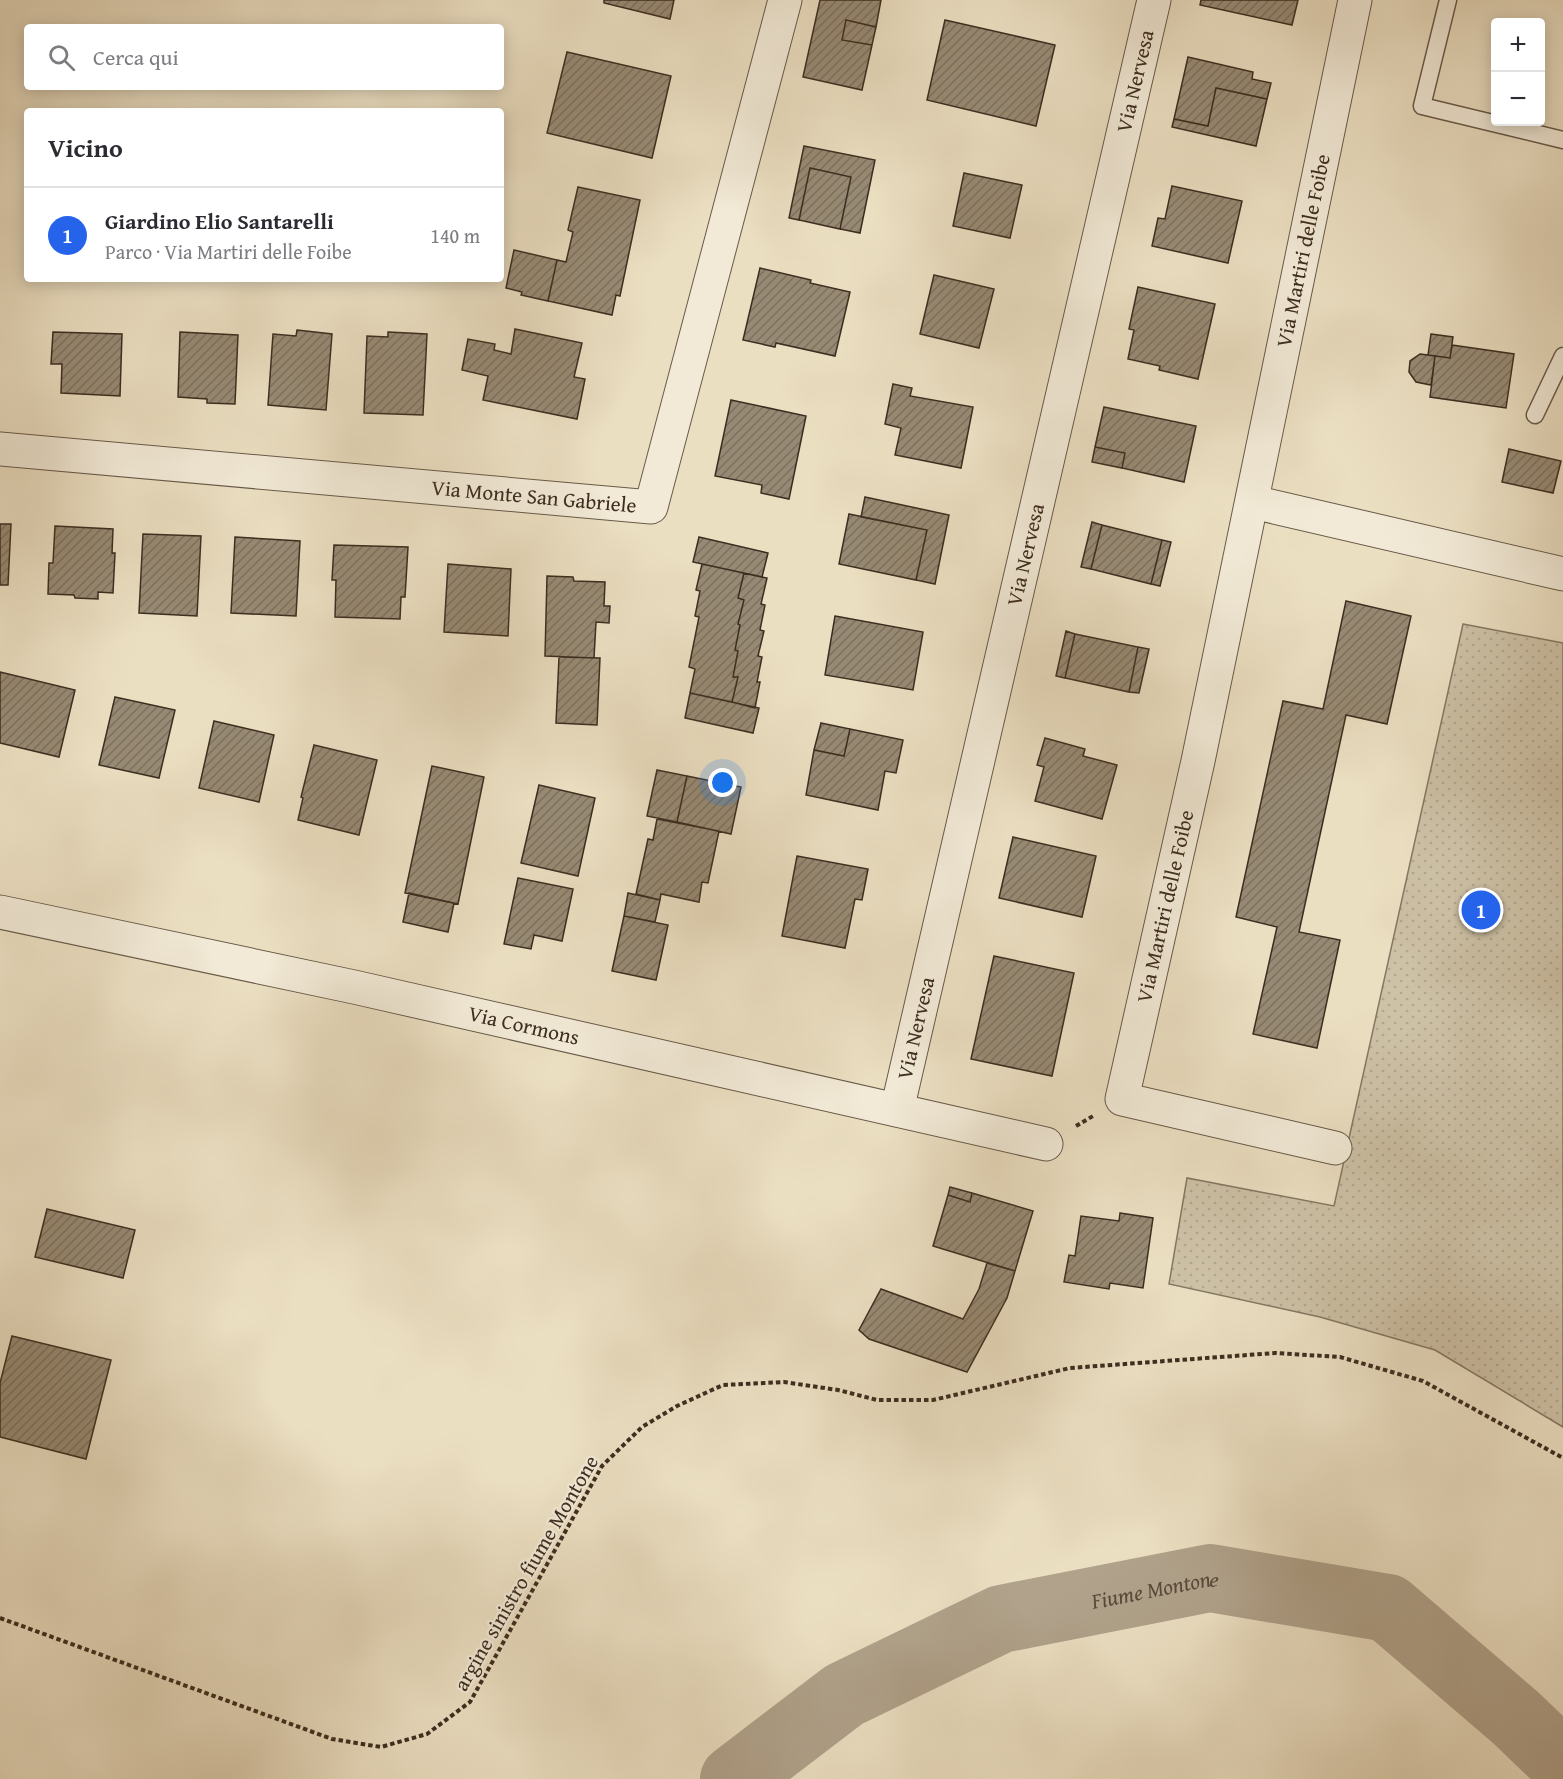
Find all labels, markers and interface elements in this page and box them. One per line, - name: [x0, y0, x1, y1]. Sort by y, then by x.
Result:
- map controls: [1491, 18, 1545, 126]
- button: +: [1491, 18, 1545, 72]
- search box: [24, 24, 504, 90]
- street label: Via Nervesa: [1108, 27, 1162, 136]
- icon: search: [45, 41, 78, 74]
- text: Cerca qui: [93, 41, 179, 73]
- button: −: [1491, 72, 1545, 126]
- text: Vicino: [48, 128, 123, 167]
- street label: Via Martiri delle Foibe: [1268, 151, 1338, 350]
- text: Giardino Elio Santarelli: [105, 205, 334, 237]
- text: 1: [62, 221, 73, 250]
- text: 140 m: [430, 221, 480, 250]
- text: Parco · Via Martiri delle Foibe: [105, 237, 352, 266]
- street label: Via Monte San Gabriele: [430, 471, 638, 521]
- street label: Via Nervesa: [998, 500, 1052, 609]
- your location: [708, 768, 737, 797]
- street label: Via Martiri delle Foibe: [1128, 807, 1202, 1006]
- pin: 1: [1462, 888, 1500, 932]
- street label: Via Nervesa: [889, 974, 942, 1082]
- street label: Via Cormons: [465, 997, 582, 1053]
- street label: argine sinistro fiume Montone: [445, 1449, 606, 1696]
- water label: Fiume Montone: [1087, 1562, 1222, 1617]

